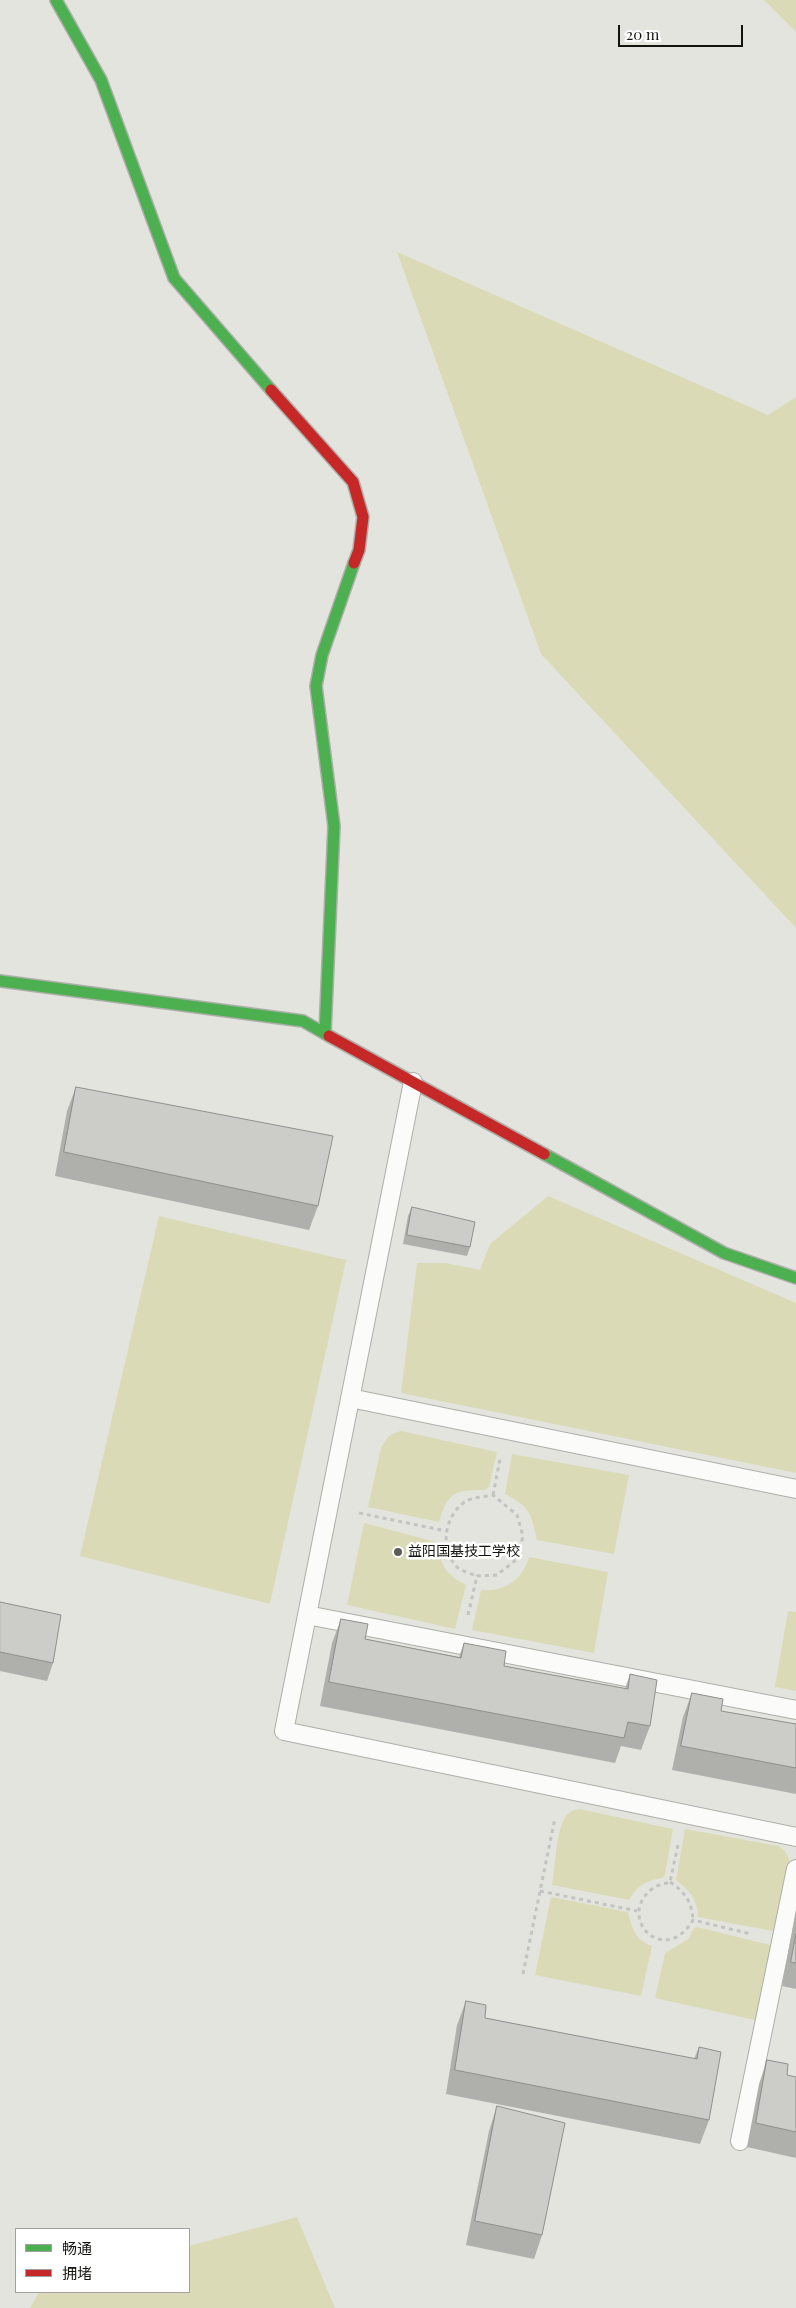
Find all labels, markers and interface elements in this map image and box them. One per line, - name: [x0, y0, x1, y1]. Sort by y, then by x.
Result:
- scale bar: [621, 15, 746, 47]
- text: 20 m: [626, 24, 659, 44]
- place label: 益阳国基技工学校: [408, 1544, 520, 1560]
- marker: 益阳国基技工学校: [392, 1546, 404, 1558]
- legend: [15, 2228, 190, 2293]
- text: 畅通: [62, 2238, 92, 2258]
- text: 拥堵: [62, 2263, 92, 2283]

